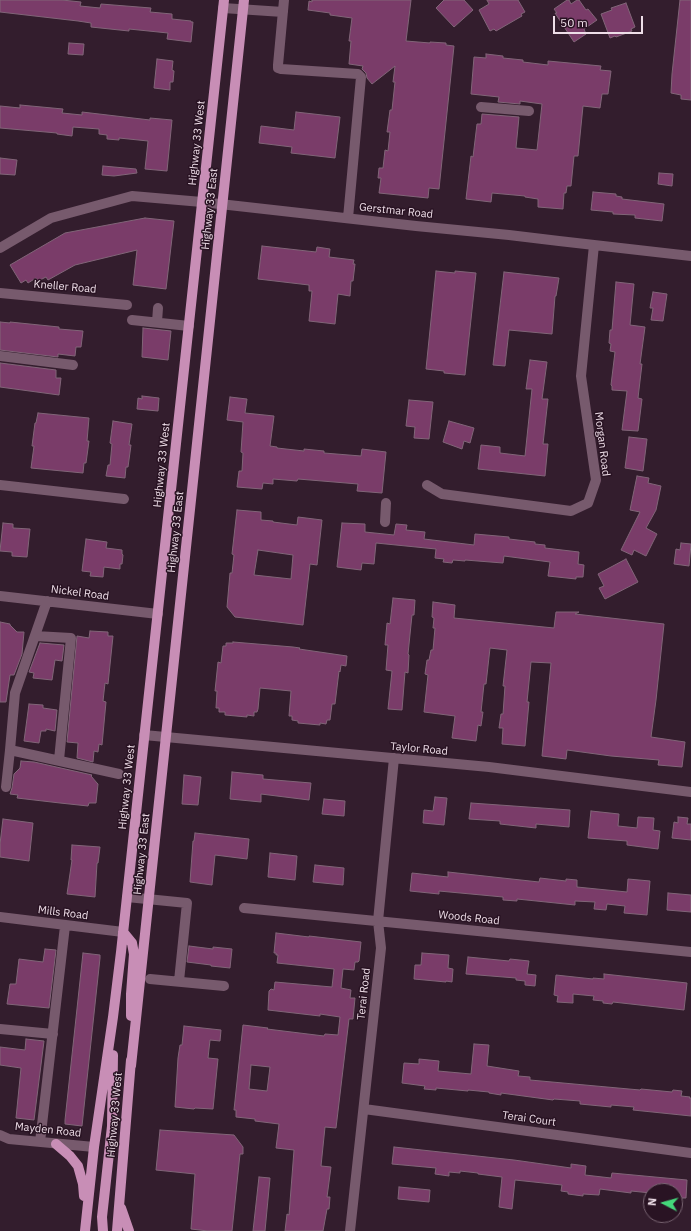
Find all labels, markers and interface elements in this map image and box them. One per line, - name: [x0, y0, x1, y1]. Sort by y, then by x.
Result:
- scale bar: [555, 8, 645, 34]
- text: 50 m: [560, 15, 588, 30]
- street label: Highway 33 West: [186, 100, 208, 186]
- street label: Highway 33 East: [199, 168, 221, 250]
- street label: Gerstmar Road: [358, 201, 434, 221]
- street label: Kneller Road: [33, 278, 97, 296]
- street label: Morgan Road: [592, 411, 612, 477]
- street label: Highway 33 West: [151, 422, 173, 508]
- street label: Highway 33 East: [165, 491, 187, 573]
- street label: Nickel Road: [50, 583, 110, 603]
- street label: Taylor Road: [390, 740, 448, 758]
- street label: Highway 33 West: [116, 744, 138, 830]
- street label: Highway 33 East: [131, 813, 153, 895]
- street label: Mills Road: [37, 903, 89, 923]
- street label: Woods Road: [438, 908, 500, 928]
- street label: Terai Road: [355, 967, 373, 1021]
- street label: Highway 33 West: [105, 1072, 125, 1158]
- street label: Terai Court: [501, 1109, 557, 1129]
- street label: Mayden Road: [14, 1120, 82, 1140]
- north arrow: [643, 1183, 683, 1223]
- text: N: [645, 1197, 659, 1207]

